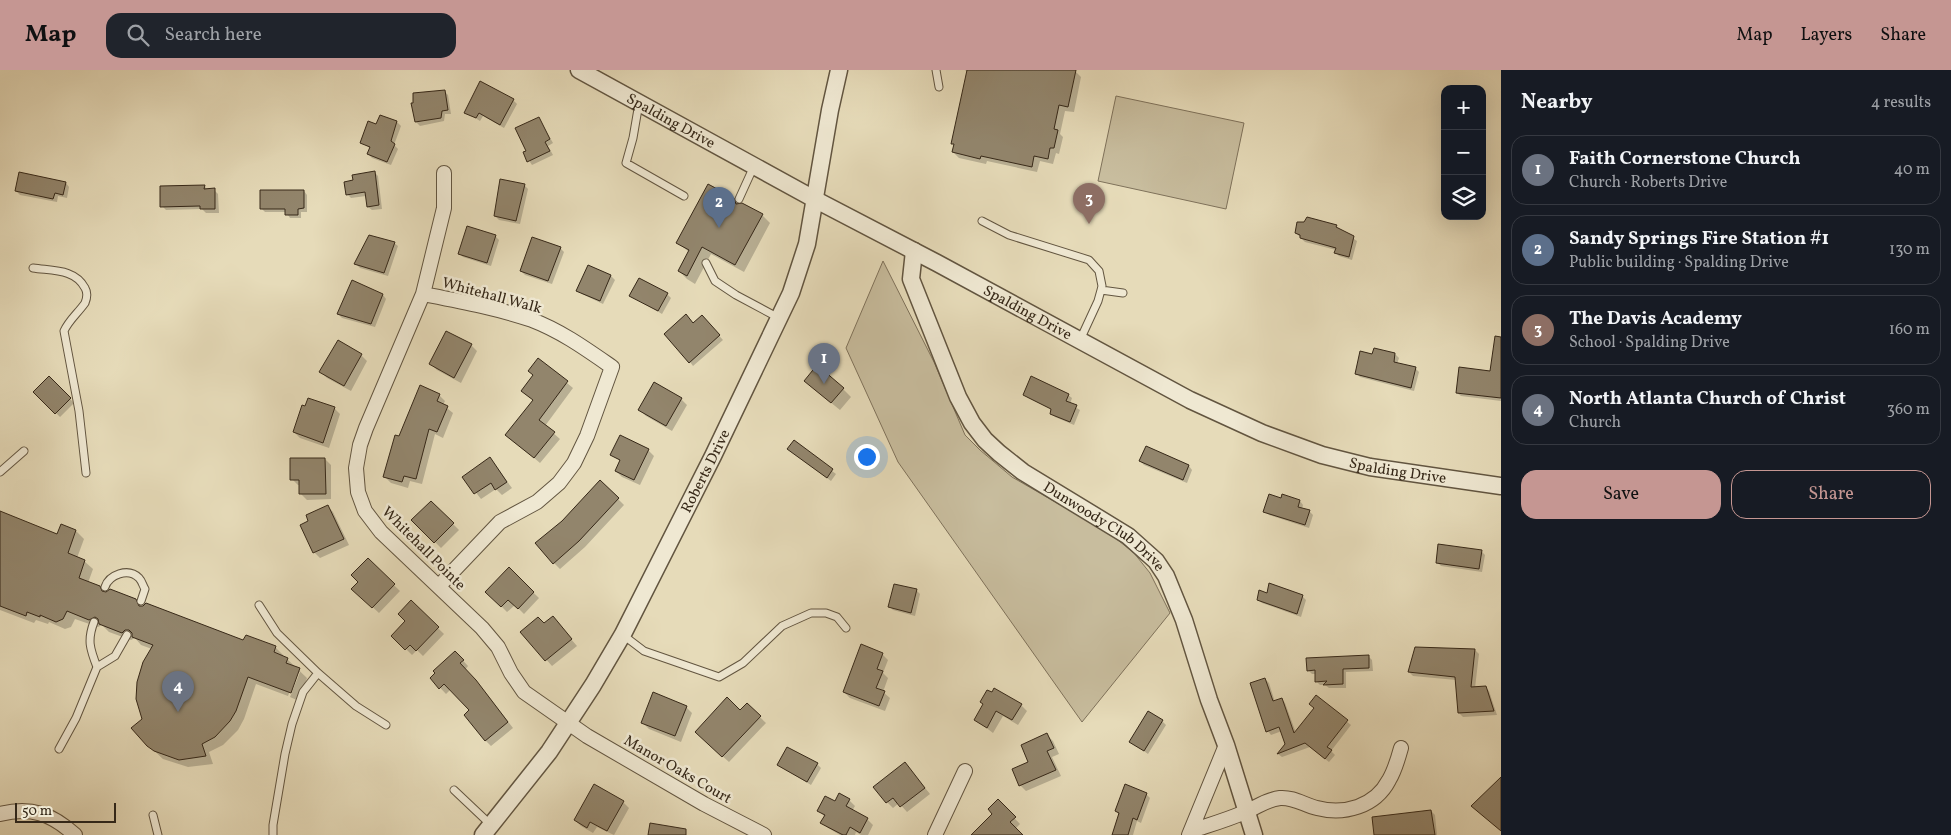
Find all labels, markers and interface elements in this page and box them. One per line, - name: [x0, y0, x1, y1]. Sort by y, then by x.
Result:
- search box: [106, 13, 456, 58]
- text: Map: [25, 18, 76, 52]
- icon: search: [124, 21, 152, 49]
- text: Search here: [164, 22, 262, 48]
- text: Map: [1736, 23, 1772, 48]
- text: Layers: [1800, 23, 1852, 48]
- text: Share: [1880, 23, 1926, 48]
- map controls: [1441, 85, 1486, 220]
- button: +: [1441, 85, 1486, 130]
- text: Nearby: [1521, 88, 1592, 117]
- street label: Spalding Drive: [622, 89, 718, 155]
- text: 4 results: [1871, 92, 1931, 114]
- button: −: [1441, 130, 1486, 175]
- text: Faith Cornerstone Church: [1569, 146, 1801, 172]
- text: 1: [1535, 159, 1541, 181]
- text: 40 m: [1894, 159, 1930, 181]
- text: Church · Roberts Drive: [1569, 172, 1727, 194]
- button: layers: [1441, 175, 1486, 220]
- pin: 3: [1073, 183, 1105, 224]
- pin: 2: [703, 187, 735, 228]
- text: Sandy Springs Fire Station #1: [1569, 226, 1829, 252]
- text: 2: [1534, 239, 1542, 261]
- text: 130 m: [1889, 239, 1930, 261]
- text: Public building · Spalding Drive: [1569, 252, 1789, 274]
- street label: Whitehall Walk: [439, 273, 544, 320]
- street label: Spalding Drive: [979, 281, 1075, 346]
- text: The Davis Academy: [1569, 306, 1742, 332]
- text: 3: [1534, 319, 1542, 341]
- text: 160 m: [1889, 319, 1930, 341]
- text: School · Spalding Drive: [1569, 332, 1730, 354]
- pin: 1: [808, 343, 840, 384]
- text: North Atlanta Church of Christ: [1569, 386, 1846, 412]
- text: 4: [1533, 399, 1543, 421]
- text: 360 m: [1887, 399, 1930, 421]
- text: Church: [1569, 412, 1621, 434]
- street label: Roberts Drive: [677, 426, 736, 517]
- your location: [854, 444, 880, 470]
- street label: Spalding Drive: [1347, 453, 1448, 490]
- button: Save: [1521, 470, 1721, 519]
- button: Share: [1731, 470, 1931, 519]
- street label: Dunwoody Club Drive: [1039, 478, 1169, 576]
- street label: Whitehall Pointe: [376, 502, 470, 596]
- pin: 4: [162, 671, 194, 712]
- street label: Manor Oaks Court: [619, 731, 735, 810]
- scale bar: [15, 800, 116, 823]
- text: 50 m: [22, 802, 52, 821]

